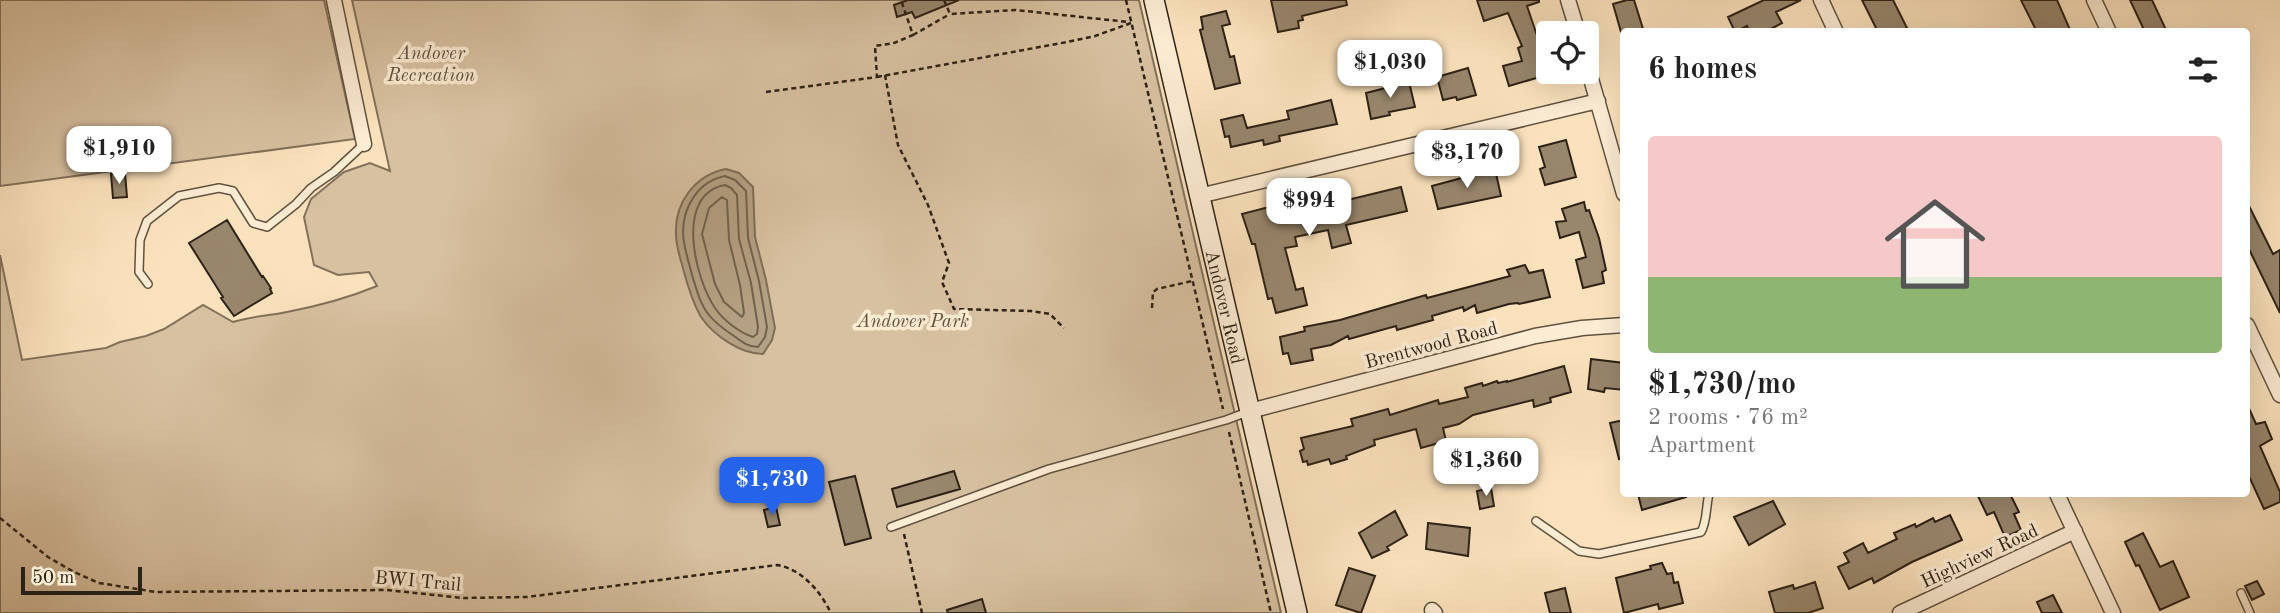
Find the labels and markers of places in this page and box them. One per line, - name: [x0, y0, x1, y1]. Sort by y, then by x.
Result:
- pin: $1,030: [1333, 41, 1447, 100]
- pin: $1,910: [62, 127, 176, 186]
- pin: $3,170: [1410, 130, 1524, 190]
- pin: $994: [1268, 178, 1350, 238]
- pin: $1,360: [1429, 438, 1543, 498]
- pin: $1,730: [715, 458, 829, 517]

